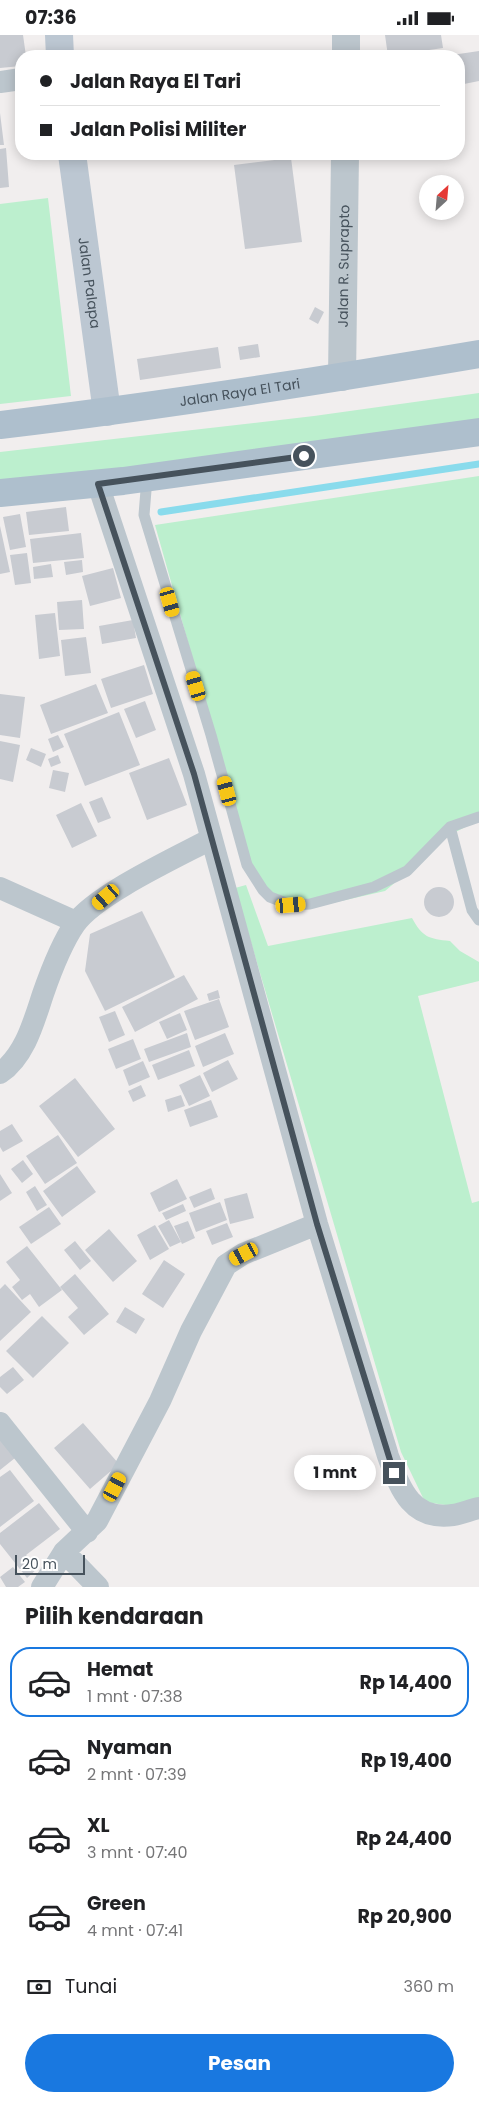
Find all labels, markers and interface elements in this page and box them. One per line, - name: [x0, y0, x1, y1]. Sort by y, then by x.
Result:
- text: 07:36: [25, 4, 77, 31]
- text: Jalan Raya El Tari: [70, 68, 241, 95]
- text: Jalan Polisi Militer: [70, 116, 246, 143]
- north arrow: [419, 175, 464, 220]
- map controls: [419, 175, 464, 220]
- street label: Jalan R. Suprapto: [333, 205, 354, 327]
- street label: Jalan Palapa: [73, 236, 106, 330]
- street label: Jalan Raya El Tari: [178, 373, 302, 411]
- route start: [293, 445, 315, 467]
- car: [158, 586, 181, 618]
- car: [184, 669, 207, 703]
- car: [215, 775, 238, 807]
- car: [89, 881, 122, 913]
- car: [275, 896, 306, 914]
- car: [227, 1240, 260, 1268]
- callout: 1 mnt: [294, 1455, 376, 1491]
- text: 1 mnt: [313, 1461, 357, 1484]
- route end: [383, 1462, 405, 1484]
- car: [101, 1470, 128, 1504]
- scale bar: [15, 1552, 85, 1575]
- text: 20 m: [22, 1554, 57, 1574]
- text: Pilih kendaraan: [25, 1601, 204, 1632]
- text: Hemat: [87, 1656, 153, 1683]
- icon: car: [27, 1660, 72, 1705]
- text: Rp 14,400: [360, 1669, 452, 1696]
- text: 1 mnt · 07:38: [87, 1685, 183, 1708]
- text: Nyaman: [87, 1734, 172, 1761]
- icon: car: [27, 1738, 72, 1783]
- text: Rp 19,400: [361, 1747, 452, 1774]
- text: 2 mnt · 07:39: [87, 1763, 187, 1786]
- text: XL: [87, 1812, 110, 1839]
- icon: car: [27, 1816, 72, 1861]
- text: Rp 24,400: [356, 1825, 452, 1852]
- text: 3 mnt · 07:40: [87, 1841, 187, 1864]
- text: Green: [87, 1890, 146, 1917]
- icon: car: [27, 1894, 72, 1939]
- text: Rp 20,900: [358, 1903, 452, 1930]
- text: 4 mnt · 07:41: [87, 1919, 183, 1942]
- icon: cash: [25, 1973, 53, 2001]
- text: Tunai: [65, 1973, 117, 2000]
- text: 360 m: [404, 1975, 454, 1998]
- button: Pesan: [25, 2034, 454, 2092]

